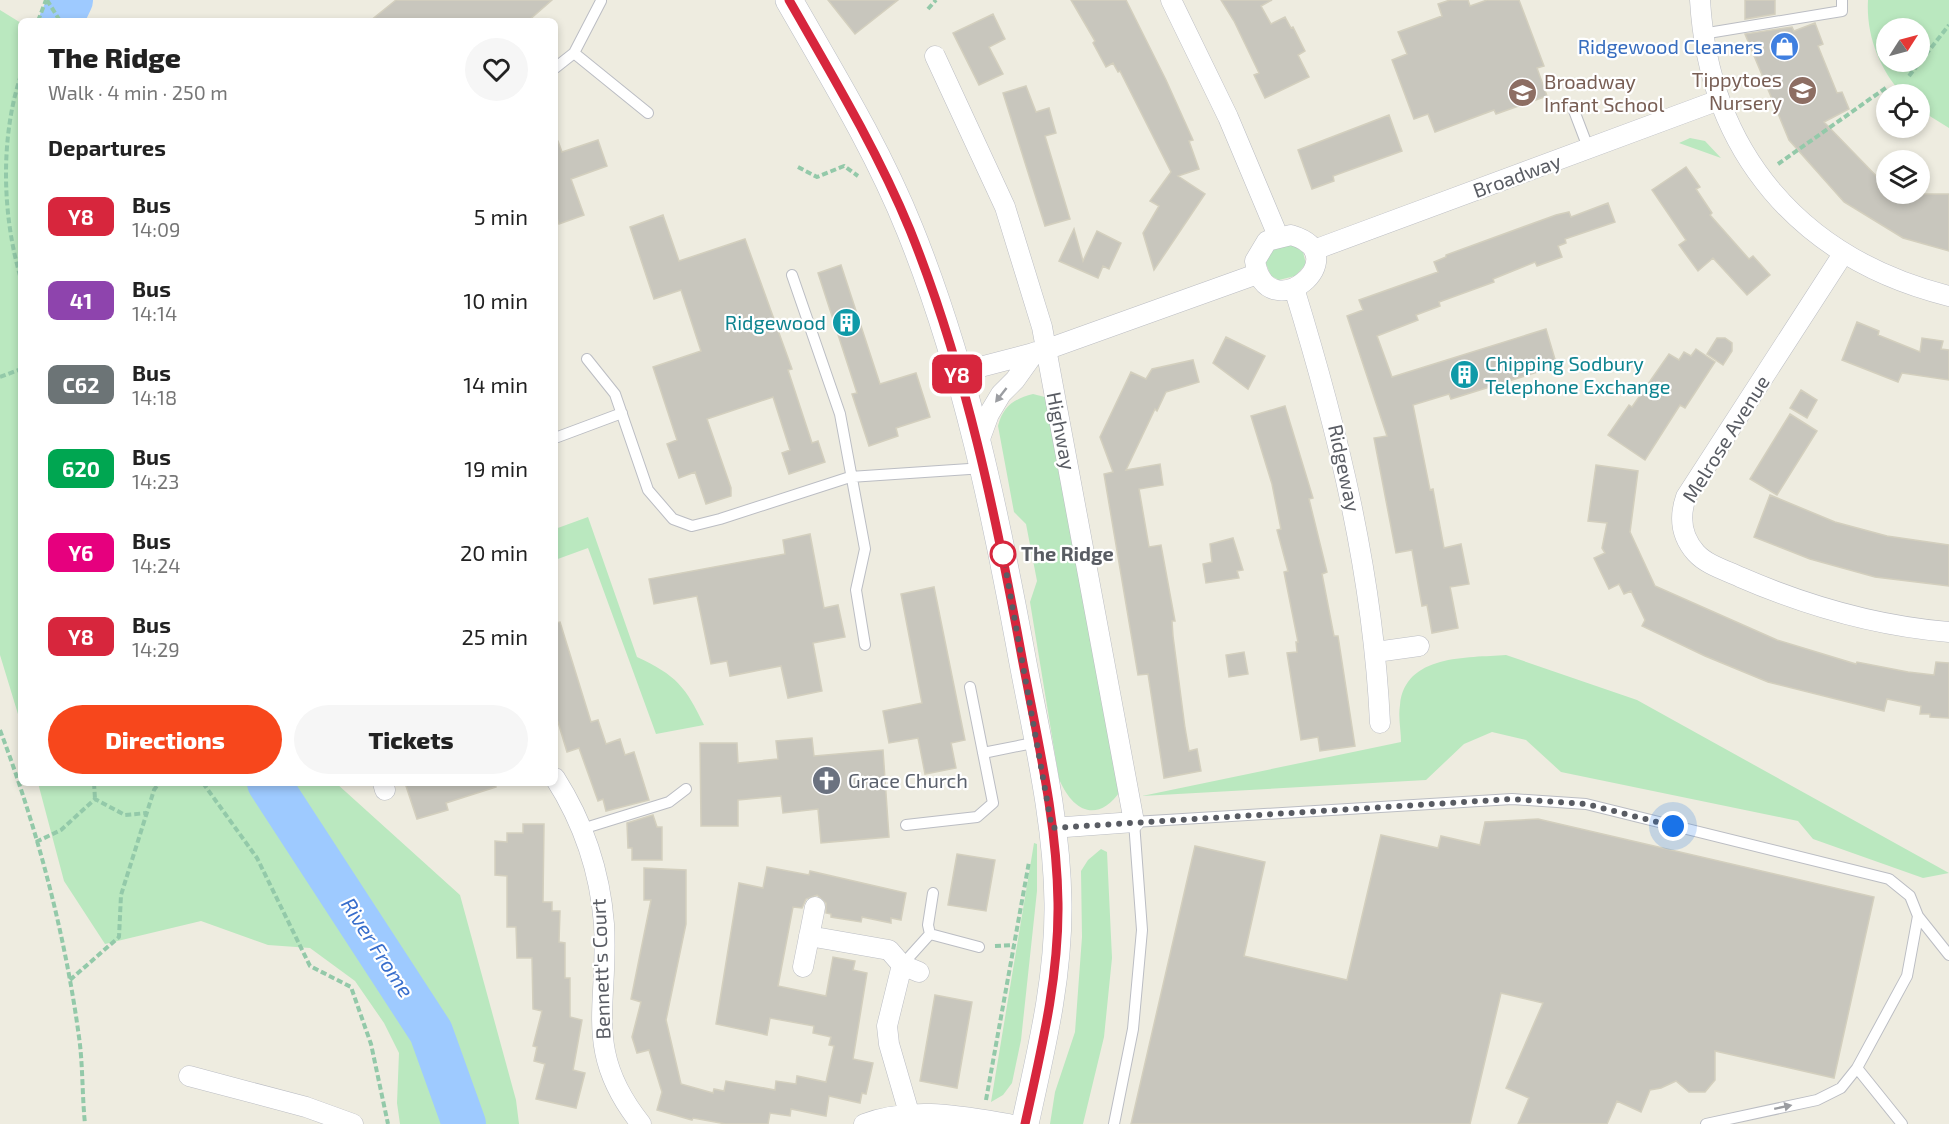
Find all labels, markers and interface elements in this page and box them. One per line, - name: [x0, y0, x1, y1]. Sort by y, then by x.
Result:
- north arrow: [1876, 18, 1930, 72]
- map controls: [1876, 18, 1930, 204]
- shop icon: Ridgewood Cleaners: [1768, 31, 1800, 63]
- place label: Ridgewood Cleaners: [1578, 34, 1763, 58]
- button: heart: [465, 38, 528, 101]
- text: The Ridge: [48, 40, 181, 74]
- place label: Tippytoes Nursery: [1692, 67, 1782, 114]
- place label: Broadway Infant School: [1544, 69, 1664, 116]
- school or university icon: Tippytoes Nursery: [1787, 75, 1819, 107]
- school or university icon: Broadway Infant School: [1507, 77, 1539, 109]
- text: Walk · 4 min · 250 m: [48, 80, 228, 104]
- button: locate: [1876, 84, 1930, 138]
- text: Departures: [48, 134, 166, 160]
- street label: Broadway: [1469, 148, 1564, 202]
- button: layers: [1876, 150, 1930, 204]
- text: Bus: [132, 191, 171, 217]
- text: 5 min: [474, 203, 528, 229]
- text: Y8: [68, 204, 94, 229]
- text: 14:09: [132, 217, 180, 241]
- text: Bus: [132, 275, 171, 301]
- text: 10 min: [464, 287, 528, 313]
- text: 41: [70, 288, 92, 313]
- text: 14:14: [132, 301, 177, 325]
- building icon: Ridgewood: [831, 307, 863, 339]
- place label: Ridgewood: [725, 310, 826, 334]
- place label: Chipping Sodbury Telephone Exchange: [1485, 351, 1671, 398]
- line badge: Y8: [930, 354, 984, 394]
- text: Bus: [132, 359, 171, 385]
- building icon: Chipping Sodbury Telephone Exchange: [1448, 359, 1480, 391]
- text: Y8: [944, 362, 970, 387]
- text: 14 min: [463, 371, 528, 397]
- street label: Melrose Avenue: [1676, 371, 1774, 506]
- text: C62: [63, 372, 99, 397]
- text: 14:18: [132, 385, 177, 409]
- one-way arrow: [995, 387, 1008, 403]
- street label: Highway: [1043, 390, 1081, 472]
- street label: Ridgeway: [1324, 422, 1366, 514]
- text: Bus: [132, 443, 171, 469]
- text: 19 min: [464, 455, 528, 481]
- text: 620: [62, 456, 100, 481]
- text: 14:23: [132, 469, 179, 493]
- text: Bus: [132, 527, 171, 553]
- text: 20 min: [460, 539, 528, 565]
- text: Y6: [68, 540, 94, 565]
- marker: The Ridge: [990, 541, 1016, 567]
- place label: The Ridge: [1021, 541, 1114, 565]
- text: 14:24: [132, 553, 181, 577]
- text: Bus: [132, 611, 171, 637]
- text: 25 min: [461, 623, 528, 649]
- text: Y8: [68, 624, 94, 649]
- text: 14:29: [132, 637, 180, 661]
- button: Directions: [48, 705, 282, 774]
- button: Tickets: [294, 705, 528, 774]
- church icon: Grace Church: [811, 765, 843, 797]
- place label: Grace Church: [848, 768, 968, 792]
- your location: [1658, 811, 1688, 841]
- water label: River Frome: [337, 893, 420, 1002]
- street label: Bennett's Court: [586, 898, 614, 1040]
- one-way arrow: [1774, 1102, 1793, 1111]

